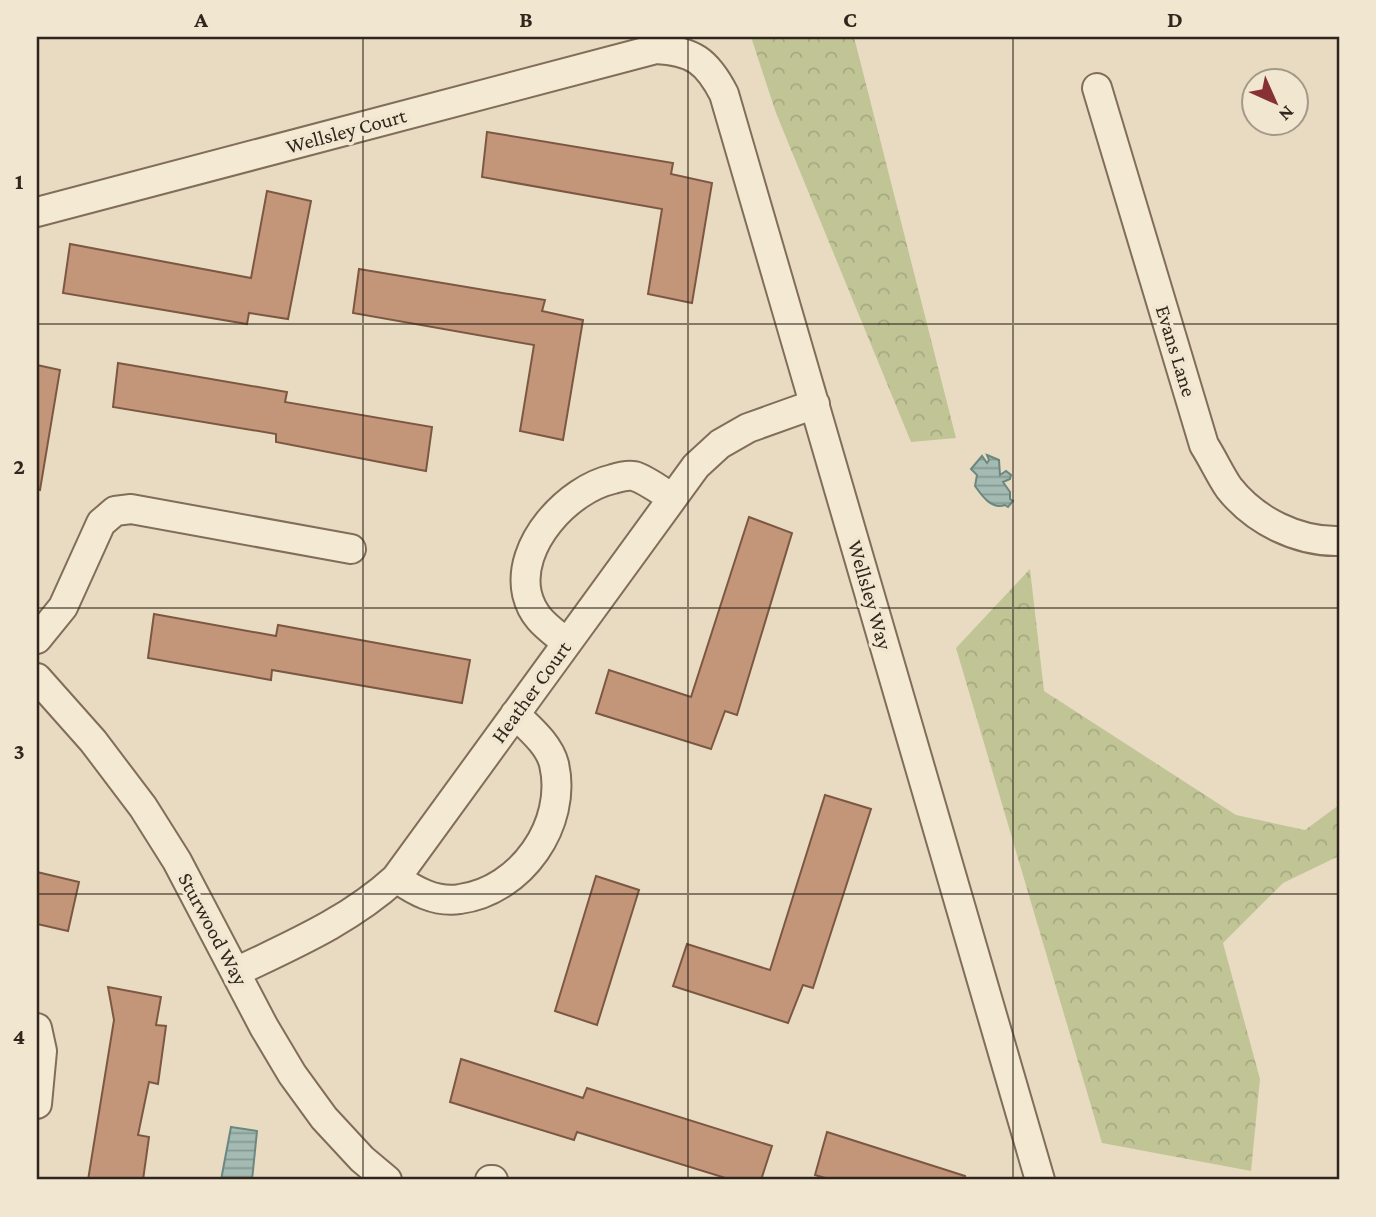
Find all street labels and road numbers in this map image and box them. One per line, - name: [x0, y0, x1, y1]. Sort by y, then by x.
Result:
- street label: Wellsley Court: [283, 103, 410, 159]
- street label: Evans Lane: [1151, 302, 1201, 400]
- street label: Wellsley Way: [843, 537, 897, 653]
- street label: Heather Court: [486, 636, 577, 748]
- street label: Sturwood Way: [173, 869, 253, 990]

